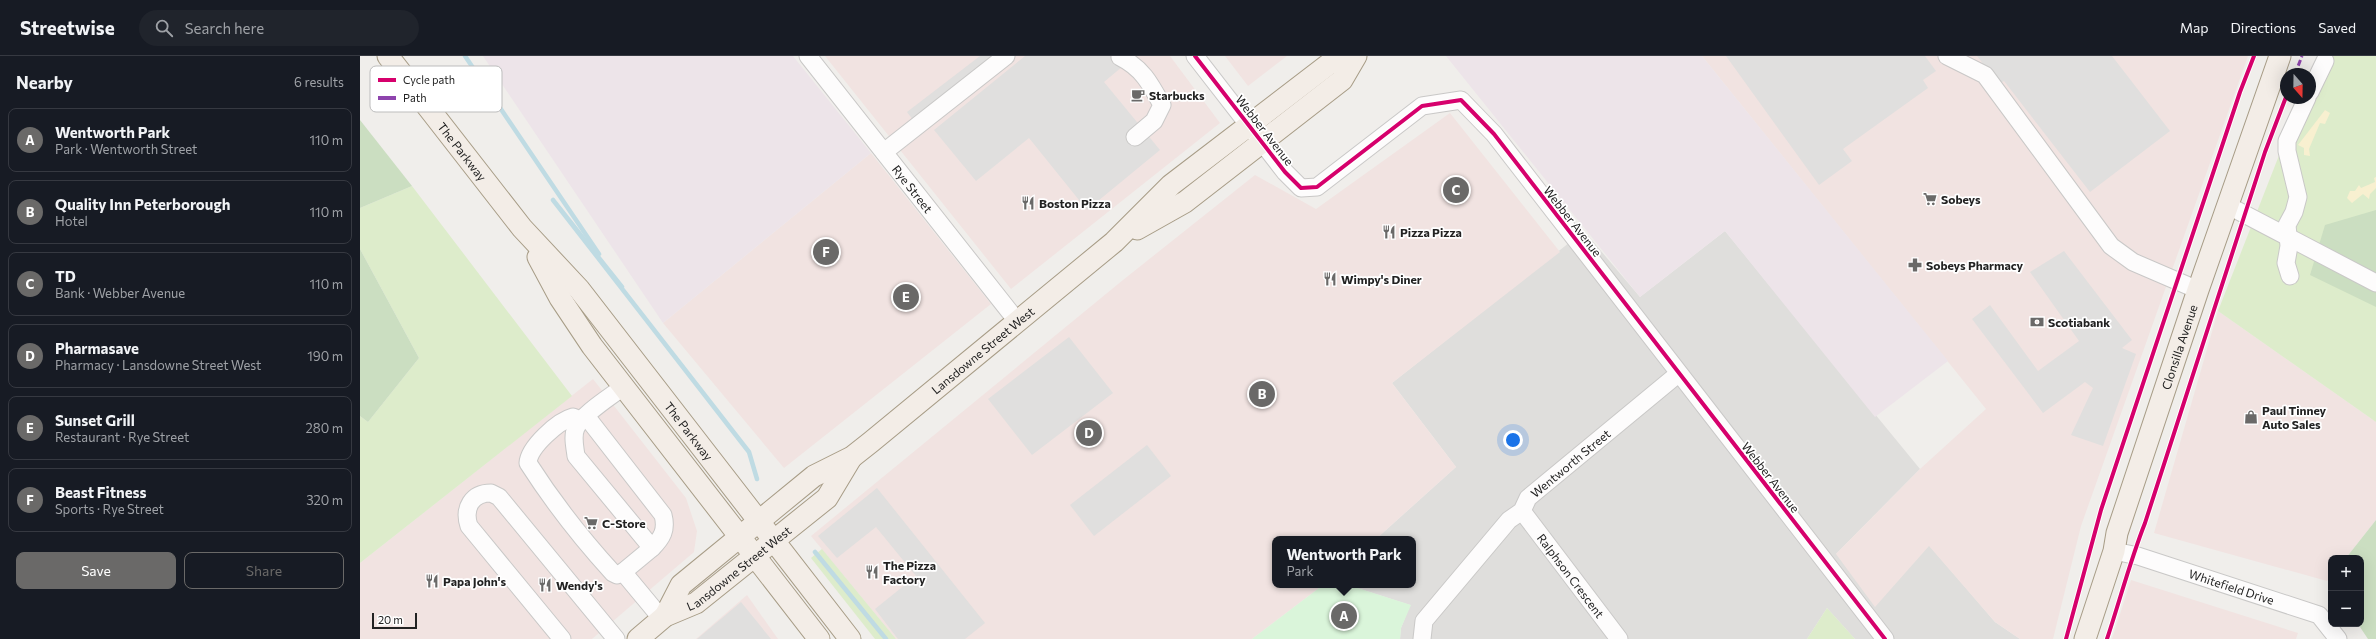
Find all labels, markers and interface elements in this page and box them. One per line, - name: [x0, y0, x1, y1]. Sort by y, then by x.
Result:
- search box: [139, 10, 419, 46]
- text: Streetwise: [20, 16, 115, 39]
- icon: search: [153, 17, 175, 39]
- text: Search here: [185, 19, 264, 37]
- text: Map: [2180, 19, 2209, 36]
- text: Directions: [2231, 19, 2296, 36]
- text: Saved: [2318, 19, 2356, 36]
- legend: [370, 66, 502, 112]
- north arrow: [2280, 68, 2316, 104]
- text: Nearby: [16, 72, 73, 93]
- text: Cycle path: [403, 73, 455, 86]
- text: 6 results: [294, 74, 344, 90]
- cafe icon: Starbucks: [1130, 87, 1146, 103]
- place label: Starbucks: [1149, 88, 1205, 102]
- text: Path: [403, 91, 426, 104]
- street label: Webber Avenue: [1233, 92, 1297, 168]
- street label: The Parkway: [435, 119, 489, 183]
- text: Wentworth Park: [55, 123, 170, 141]
- text: A: [25, 132, 35, 148]
- text: 110 m: [310, 132, 343, 148]
- text: Park · Wentworth Street: [55, 141, 197, 157]
- street label: Rye Street: [890, 162, 936, 215]
- pin: C: [1443, 175, 1469, 205]
- street label: Webber Avenue: [1541, 183, 1605, 259]
- supermarket icon: Sobeys: [1922, 191, 1938, 207]
- place label: Sobeys: [1941, 192, 1981, 206]
- text: Quality Inn Peterborough: [55, 195, 230, 213]
- restaurant icon: Boston Pizza: [1020, 195, 1036, 211]
- place label: Boston Pizza: [1039, 196, 1111, 210]
- text: B: [26, 204, 34, 220]
- text: 110 m: [310, 204, 343, 220]
- text: Hotel: [55, 213, 88, 229]
- restaurant icon: Pizza Pizza: [1381, 224, 1397, 240]
- place label: Pizza Pizza: [1400, 225, 1462, 239]
- pin: F: [813, 237, 839, 267]
- pharmacy icon: Sobeys Pharmacy: [1907, 257, 1923, 273]
- place label: Sobeys Pharmacy: [1926, 258, 2024, 272]
- text: TD: [55, 267, 76, 285]
- restaurant icon: Wimpy's Diner: [1322, 271, 1338, 287]
- place label: Wimpy's Diner: [1341, 272, 1422, 286]
- text: C: [26, 276, 34, 292]
- text: 110 m: [310, 276, 343, 292]
- pin: E: [893, 282, 919, 312]
- text: Bank · Webber Avenue: [55, 285, 185, 301]
- street label: Clonsilla Avenue: [2158, 303, 2200, 391]
- street label: Lansdowne Street West: [928, 304, 1037, 397]
- bank icon: Scotiabank: [2029, 314, 2045, 330]
- place label: Scotiabank: [2048, 315, 2110, 329]
- text: Pharmasave: [55, 339, 139, 357]
- text: D: [25, 348, 35, 364]
- text: 190 m: [307, 348, 343, 364]
- text: Pharmacy · Lansdowne Street West: [55, 357, 261, 373]
- pin: B: [1249, 379, 1275, 409]
- street label: The Parkway: [662, 399, 716, 463]
- place label: Paul Tinney Auto Sales: [2262, 403, 2327, 431]
- shop icon: Paul Tinney Auto Sales: [2243, 409, 2259, 425]
- text: Sunset Grill: [55, 411, 135, 429]
- pin: D: [1076, 418, 1102, 448]
- text: E: [26, 420, 34, 436]
- text: 280 m: [306, 420, 343, 436]
- street label: Wentworth Street: [1528, 426, 1613, 500]
- text: Restaurant · Rye Street: [55, 429, 189, 445]
- your location: [1503, 430, 1523, 450]
- street label: Webber Avenue: [1739, 439, 1803, 515]
- text: Beast Fitness: [55, 483, 147, 501]
- text: F: [26, 492, 34, 508]
- text: 320 m: [306, 492, 343, 508]
- text: Sports · Rye Street: [55, 501, 164, 517]
- supermarket icon: C-Store: [583, 515, 599, 531]
- place label: C-Store: [602, 516, 646, 530]
- street label: Lansdowne Street West: [684, 523, 794, 613]
- street label: Ralphson Crescent: [1535, 531, 1607, 620]
- popup: [1272, 536, 1416, 588]
- text: Wentworth Park: [1286, 545, 1402, 563]
- button: Save: [16, 552, 176, 589]
- button: Share: [184, 552, 344, 589]
- map controls: [2328, 555, 2364, 627]
- button: +: [2328, 555, 2364, 591]
- place label: The Pizza Factory: [883, 558, 936, 586]
- text: Park: [1286, 563, 1314, 579]
- restaurant icon: The Pizza Factory: [864, 564, 880, 580]
- street label: Whitefield Drive: [2187, 566, 2276, 607]
- restaurant icon: Papa John's: [424, 573, 440, 589]
- place label: Papa John's: [443, 574, 506, 589]
- restaurant icon: Wendy's: [537, 577, 553, 593]
- place label: Wendy's: [556, 578, 603, 592]
- button: −: [2328, 591, 2364, 627]
- pin: A: [1331, 601, 1357, 631]
- scale bar: [372, 611, 417, 630]
- text: 20 m: [378, 613, 403, 626]

